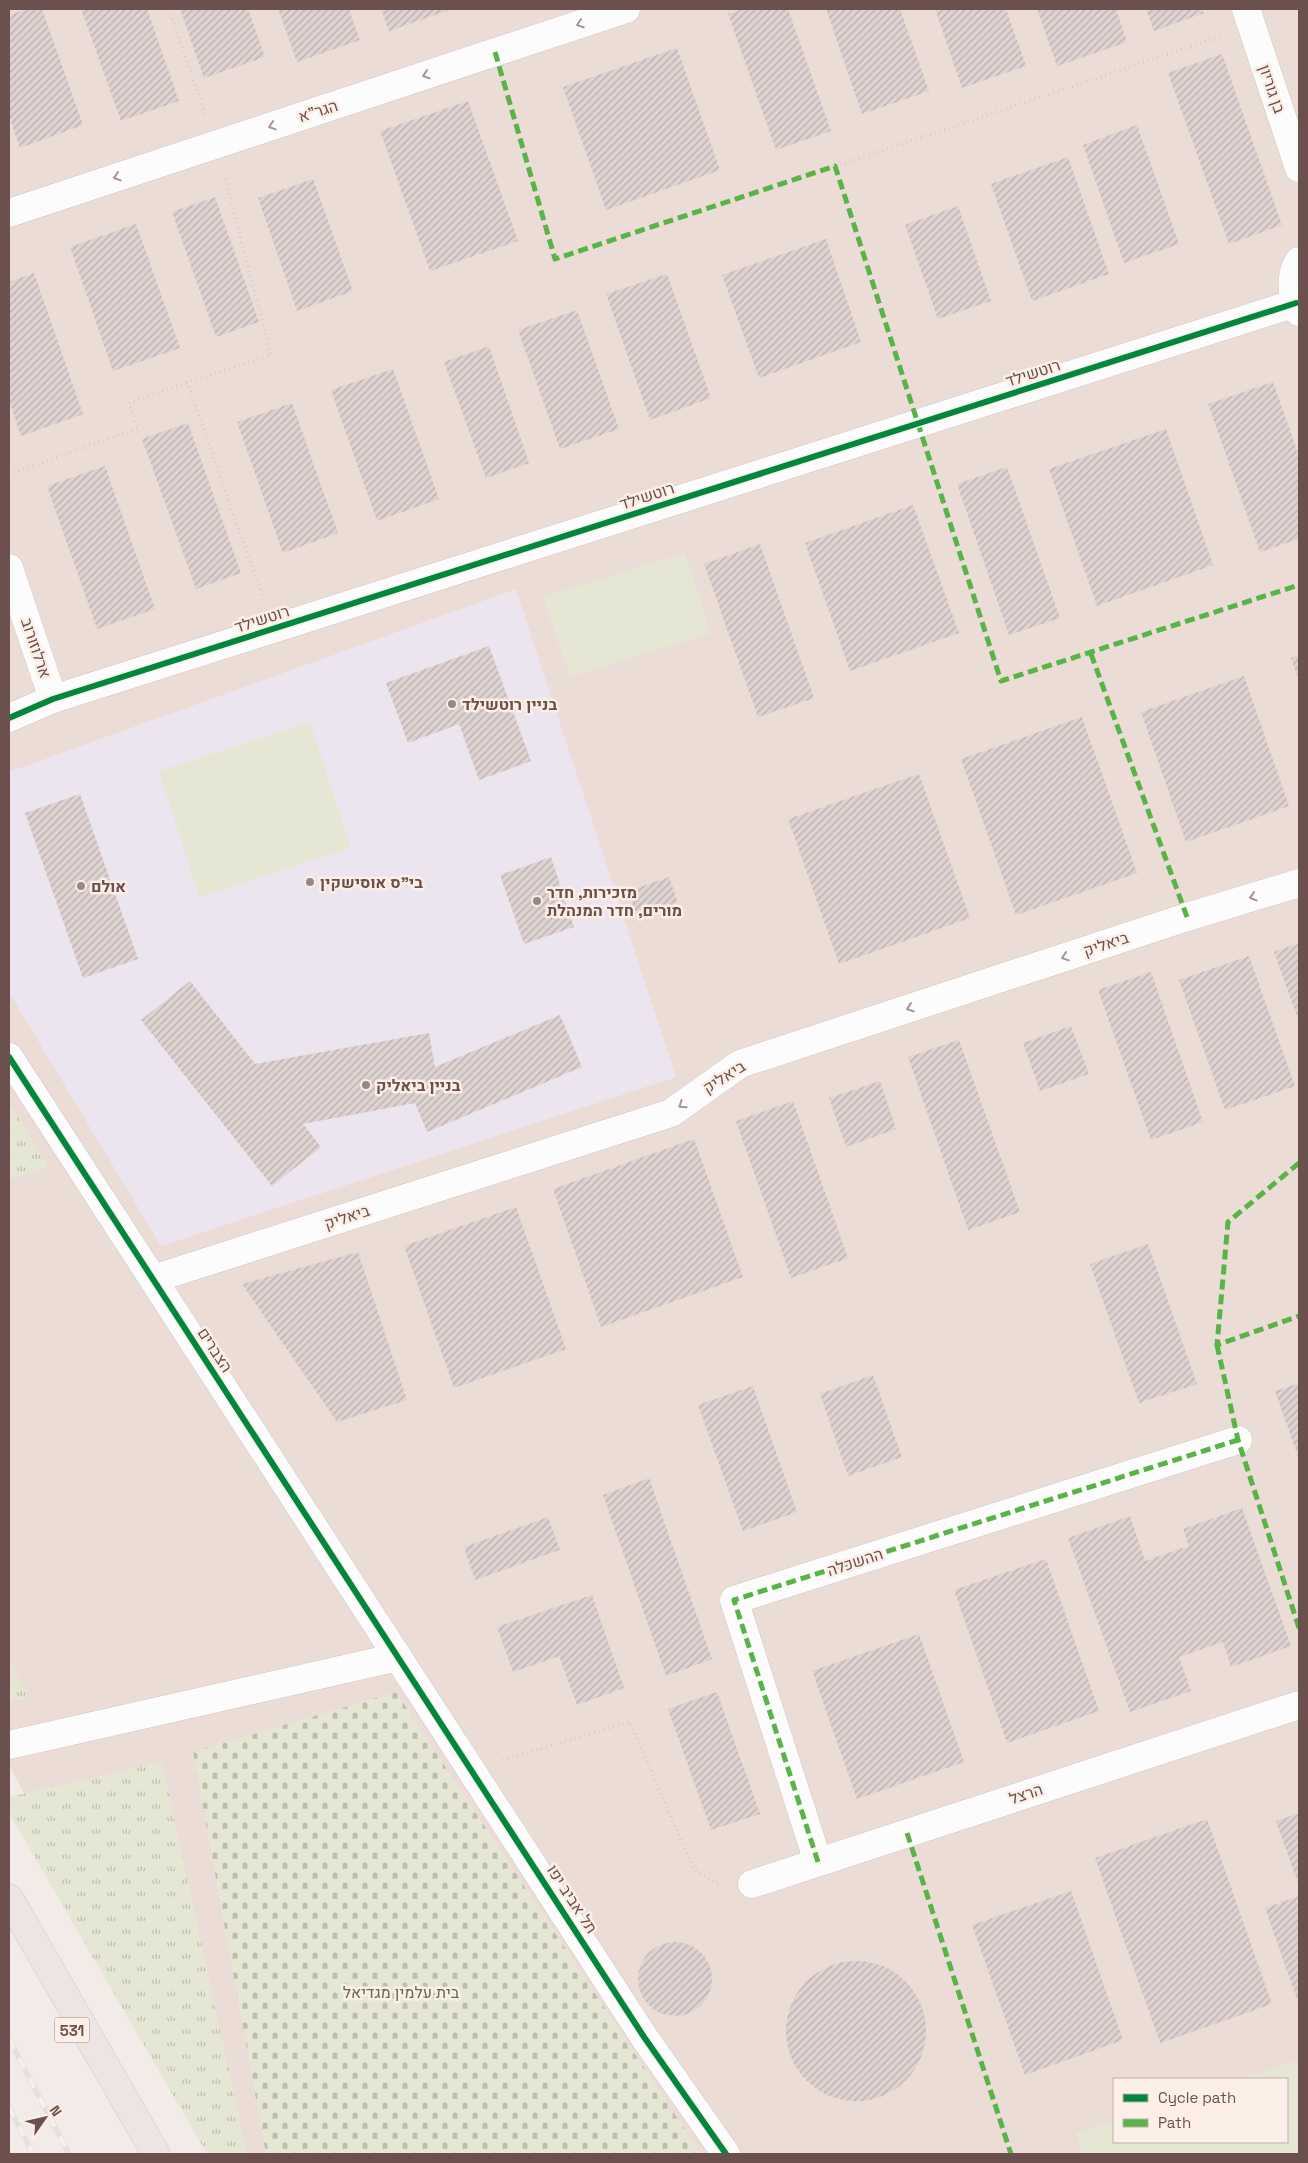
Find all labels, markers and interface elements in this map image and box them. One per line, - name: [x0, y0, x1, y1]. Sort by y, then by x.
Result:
- one-way arrow: [576, 18, 585, 28]
- street label: בן גוריון: [1254, 62, 1290, 117]
- one-way arrow: [422, 69, 431, 79]
- street label: הגר"א: [295, 95, 341, 127]
- one-way arrow: [268, 120, 276, 130]
- one-way arrow: [114, 171, 122, 181]
- street label: רוטשילד: [1003, 354, 1063, 392]
- street label: רוטשילד: [617, 477, 677, 515]
- street label: רוטשילד: [232, 600, 292, 638]
- street label: ארלוזורוב: [16, 615, 56, 681]
- place label: בניין רוטשילד: [462, 694, 557, 715]
- marker: בניין רוטשילד: [446, 698, 458, 710]
- place label: בי"ס אוסישקין: [320, 872, 423, 893]
- place label: אולם: [91, 876, 126, 897]
- marker: בי"ס אוסישקין: [304, 876, 316, 888]
- marker: אולם: [75, 880, 87, 892]
- place label: מזכירות, חדר מורים, חדר המנהלת: [547, 882, 682, 921]
- one-way arrow: [1249, 891, 1257, 901]
- marker: מזכירות, חדר מורים, חדר המנהלת: [531, 895, 543, 907]
- street label: ביאליק: [1081, 927, 1132, 961]
- one-way arrow: [1061, 952, 1069, 962]
- one-way arrow: [907, 1002, 915, 1012]
- street label: ביאליק: [699, 1055, 750, 1098]
- place label: בניין ביאליק: [376, 1075, 461, 1096]
- marker: בניין ביאליק: [360, 1079, 372, 1091]
- one-way arrow: [678, 1099, 688, 1108]
- street label: ביאליק: [322, 1200, 373, 1234]
- street label: הצברים: [193, 1324, 237, 1376]
- street label: ההשכלה: [824, 1543, 886, 1581]
- street label: הרצל: [1006, 1779, 1046, 1809]
- street label: תל אביב יפו: [542, 1861, 602, 1937]
- park label: בית עלמין מגדיאל: [343, 1982, 460, 2003]
- road number: 531: [54, 2018, 90, 2042]
- legend: [1113, 2078, 1288, 2143]
- text: Cycle path: [1158, 2088, 1236, 2107]
- north arrow: [20, 2093, 70, 2143]
- text: N: [46, 2102, 66, 2120]
- text: Path: [1158, 2113, 1191, 2132]

